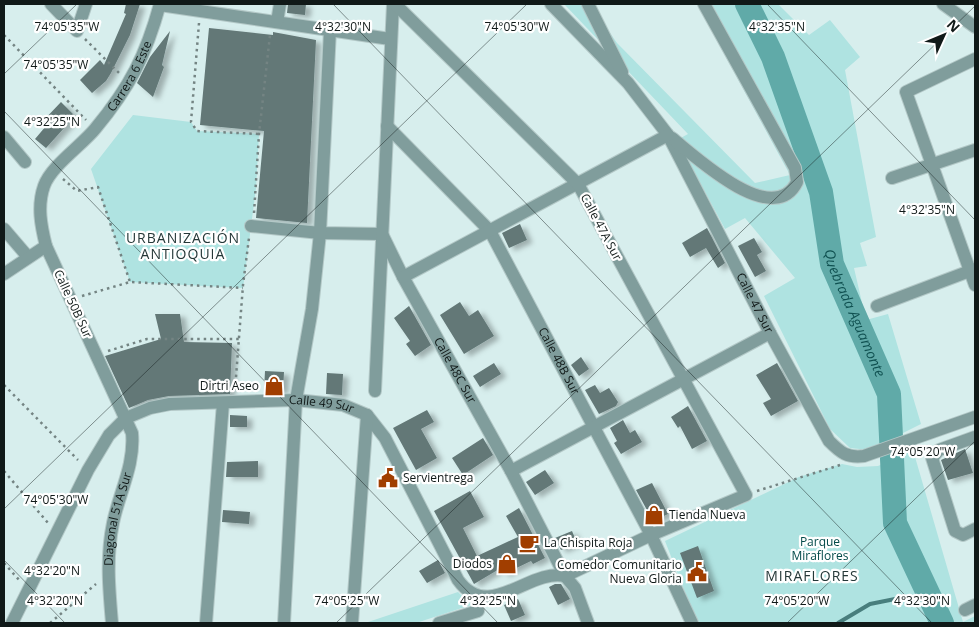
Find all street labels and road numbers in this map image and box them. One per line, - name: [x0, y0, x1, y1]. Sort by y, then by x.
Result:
- street label: Carrera 6 Este: [103, 38, 156, 115]
- street label: Calle 47A Sur: [577, 190, 626, 263]
- street label: Calle 50B Sur: [50, 267, 97, 341]
- street label: Calle 47 Sur: [732, 270, 778, 336]
- street label: Calle 48B Sur: [534, 324, 584, 397]
- street label: Calle 48C Sur: [430, 334, 481, 406]
- street label: Calle 49 Sur: [289, 391, 357, 417]
- street label: Diagonal 51A Sur: [100, 470, 135, 566]

